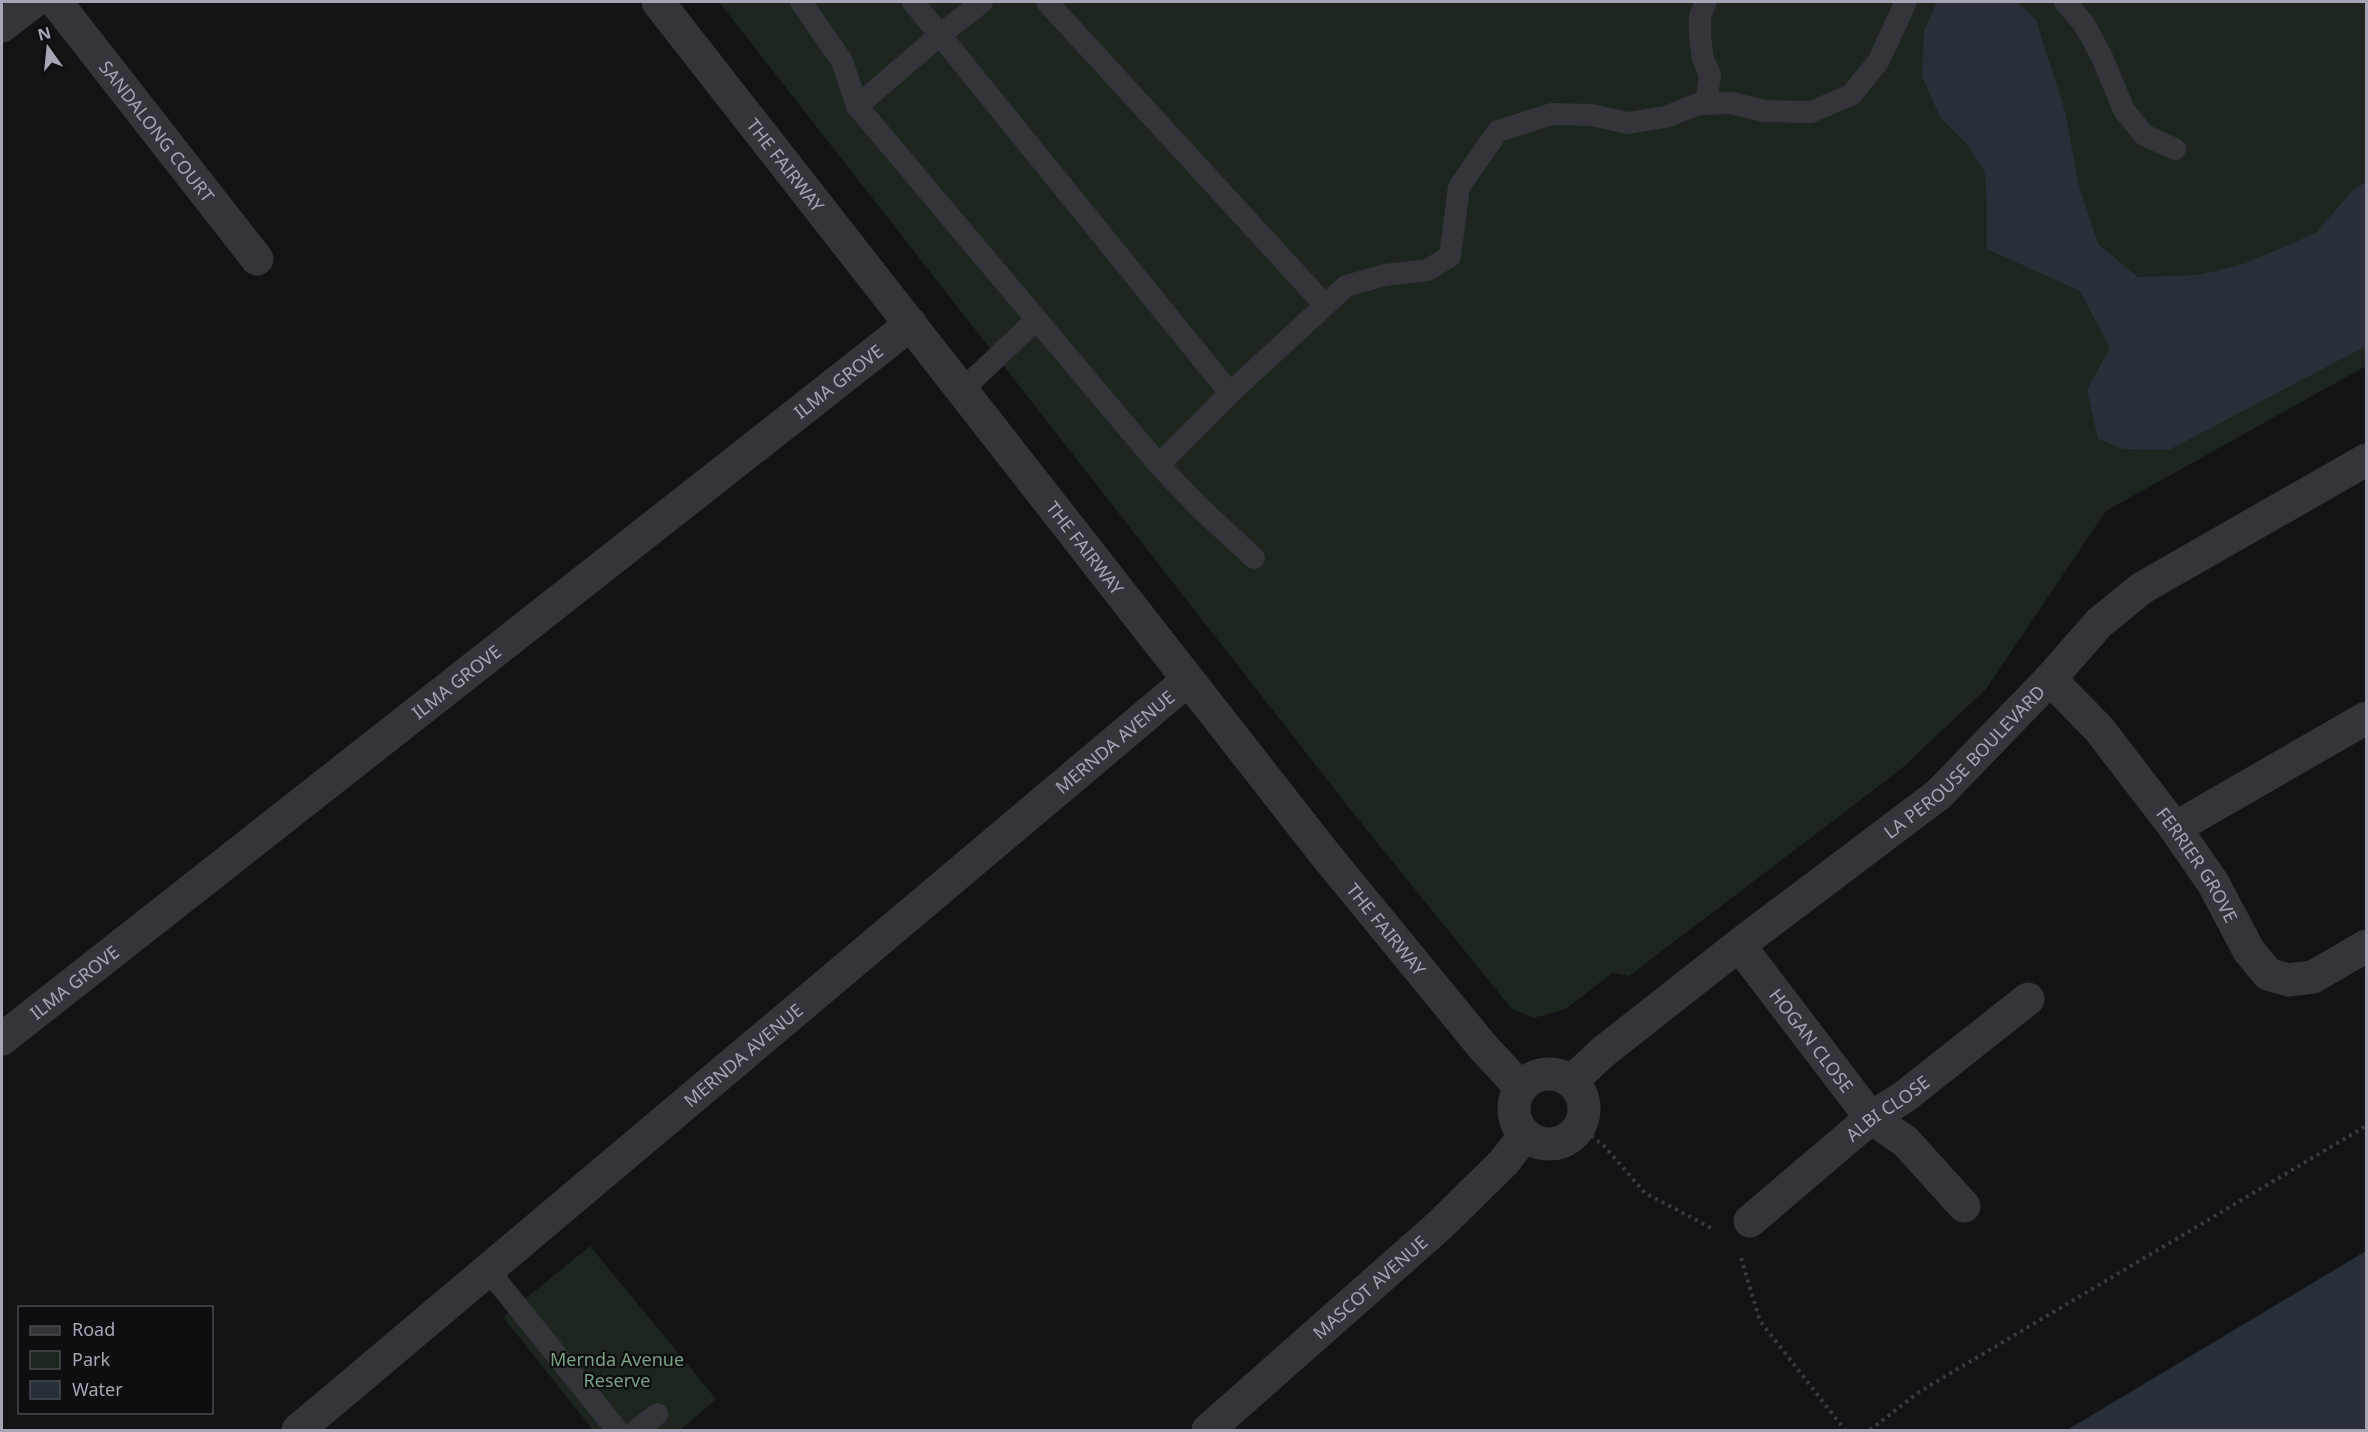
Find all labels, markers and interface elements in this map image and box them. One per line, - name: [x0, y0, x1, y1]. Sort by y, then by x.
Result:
- north arrow: [18, 18, 78, 78]
- text: N: [35, 21, 53, 46]
- street label: SANDALONG COURT: [94, 55, 220, 207]
- street label: THE FAIRWAY: [741, 113, 830, 217]
- street label: ILMA GROVE: [789, 339, 888, 424]
- street label: THE FAIRWAY: [1041, 496, 1130, 600]
- street label: ILMA GROVE: [407, 639, 506, 724]
- street label: LA PEROUSE BOULEVARD: [1879, 680, 2050, 844]
- street label: MERNDA AVENUE: [1050, 685, 1179, 799]
- street label: FERRIER GROVE: [2151, 802, 2244, 926]
- street label: THE FAIRWAY: [1341, 878, 1432, 981]
- street label: ILMA GROVE: [25, 940, 124, 1025]
- street label: HOGAN CLOSE: [1764, 983, 1859, 1097]
- street label: MERNDA AVENUE: [678, 998, 808, 1112]
- street label: ALBI CLOSE: [1840, 1070, 1934, 1146]
- street label: MASCOT AVENUE: [1307, 1230, 1432, 1344]
- legend: [18, 1306, 213, 1414]
- text: Road: [72, 1317, 115, 1341]
- text: Park: [72, 1347, 110, 1371]
- park label: Mernda Avenue Reserve: [550, 1347, 684, 1392]
- text: Water: [72, 1377, 123, 1401]

